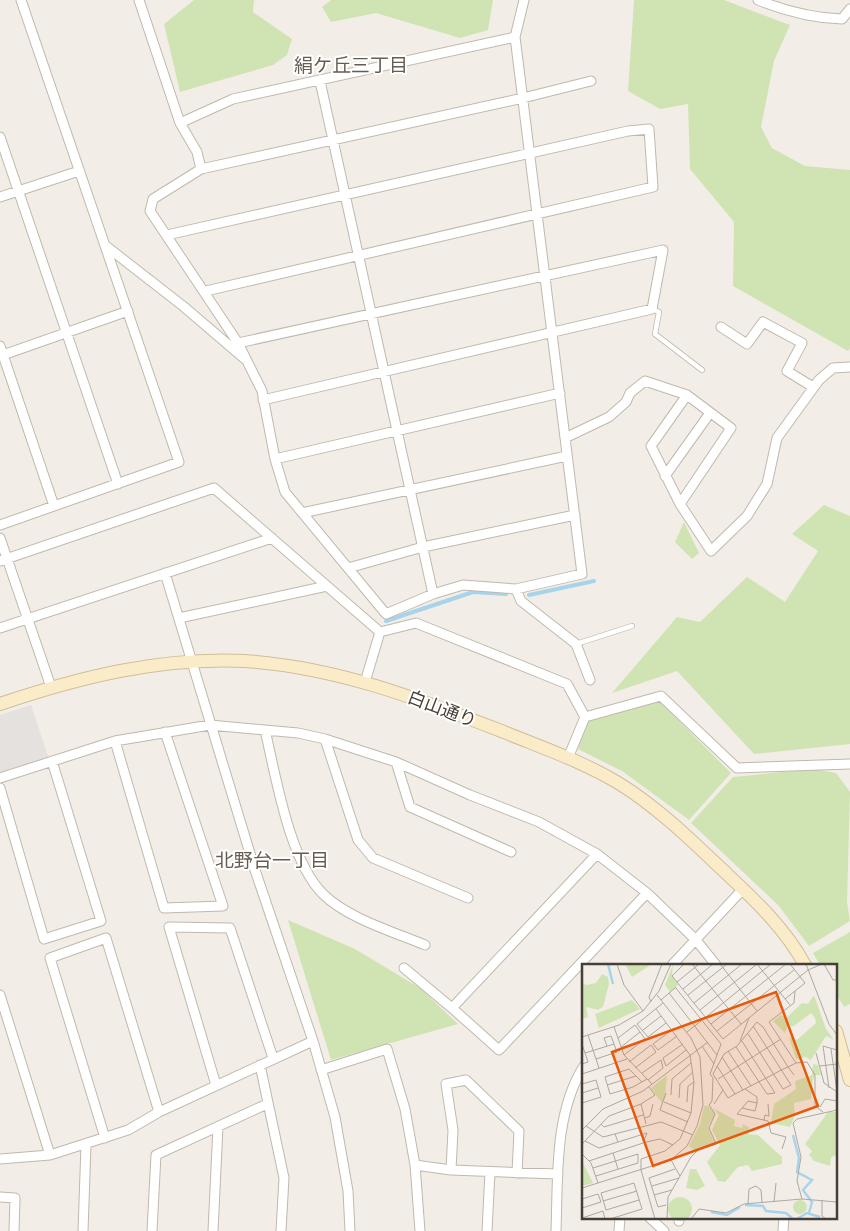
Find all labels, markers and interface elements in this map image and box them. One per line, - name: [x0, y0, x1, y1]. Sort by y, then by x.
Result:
- district label: 絹ケ丘三丁目: [294, 52, 408, 79]
- street label: 白山通り: [404, 684, 480, 733]
- district label: 北野台一丁目: [215, 847, 329, 874]
- inset map: [582, 964, 838, 1218]

